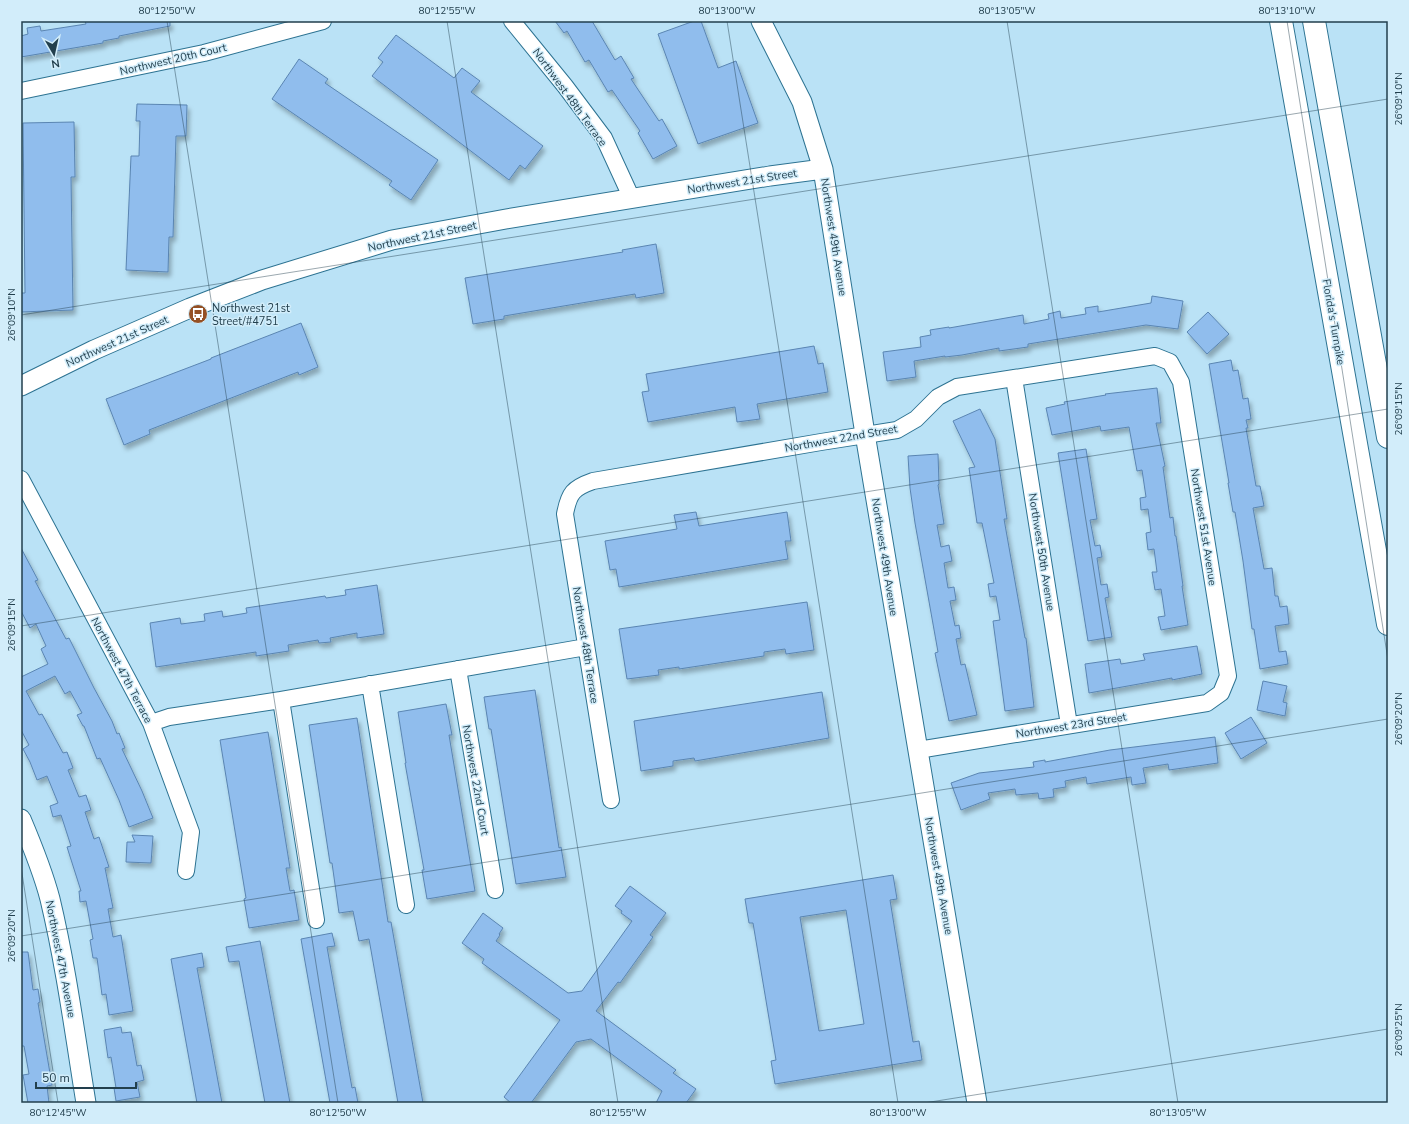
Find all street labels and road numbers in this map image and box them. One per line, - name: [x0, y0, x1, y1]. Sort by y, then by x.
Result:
- street label: Northwest 20th Court: [118, 40, 228, 79]
- street label: Northwest 48th Terrace: [529, 45, 610, 149]
- street label: Northwest 21st Street: [686, 165, 798, 198]
- street label: Northwest 49th Avenue: [817, 177, 850, 297]
- street label: Northwest 21st Street: [366, 218, 478, 255]
- street label: Florida's Turnpike: [1319, 278, 1348, 366]
- street label: Northwest 21st Street: [64, 312, 171, 371]
- street label: Northwest 22nd Street: [784, 421, 899, 456]
- street label: Northwest 51st Avenue: [1187, 468, 1220, 587]
- street label: Northwest 50th Avenue: [1025, 492, 1058, 612]
- street label: Northwest 49th Avenue: [868, 497, 901, 617]
- street label: Northwest 48th Terrace: [569, 586, 602, 705]
- street label: Northwest 47th Terrace: [87, 615, 156, 726]
- street label: Northwest 23rd Street: [1015, 709, 1128, 742]
- street label: Northwest 22nd Court: [458, 724, 493, 836]
- street label: Northwest 49th Avenue: [921, 816, 956, 936]
- street label: Northwest 47th Avenue: [42, 899, 79, 1019]

